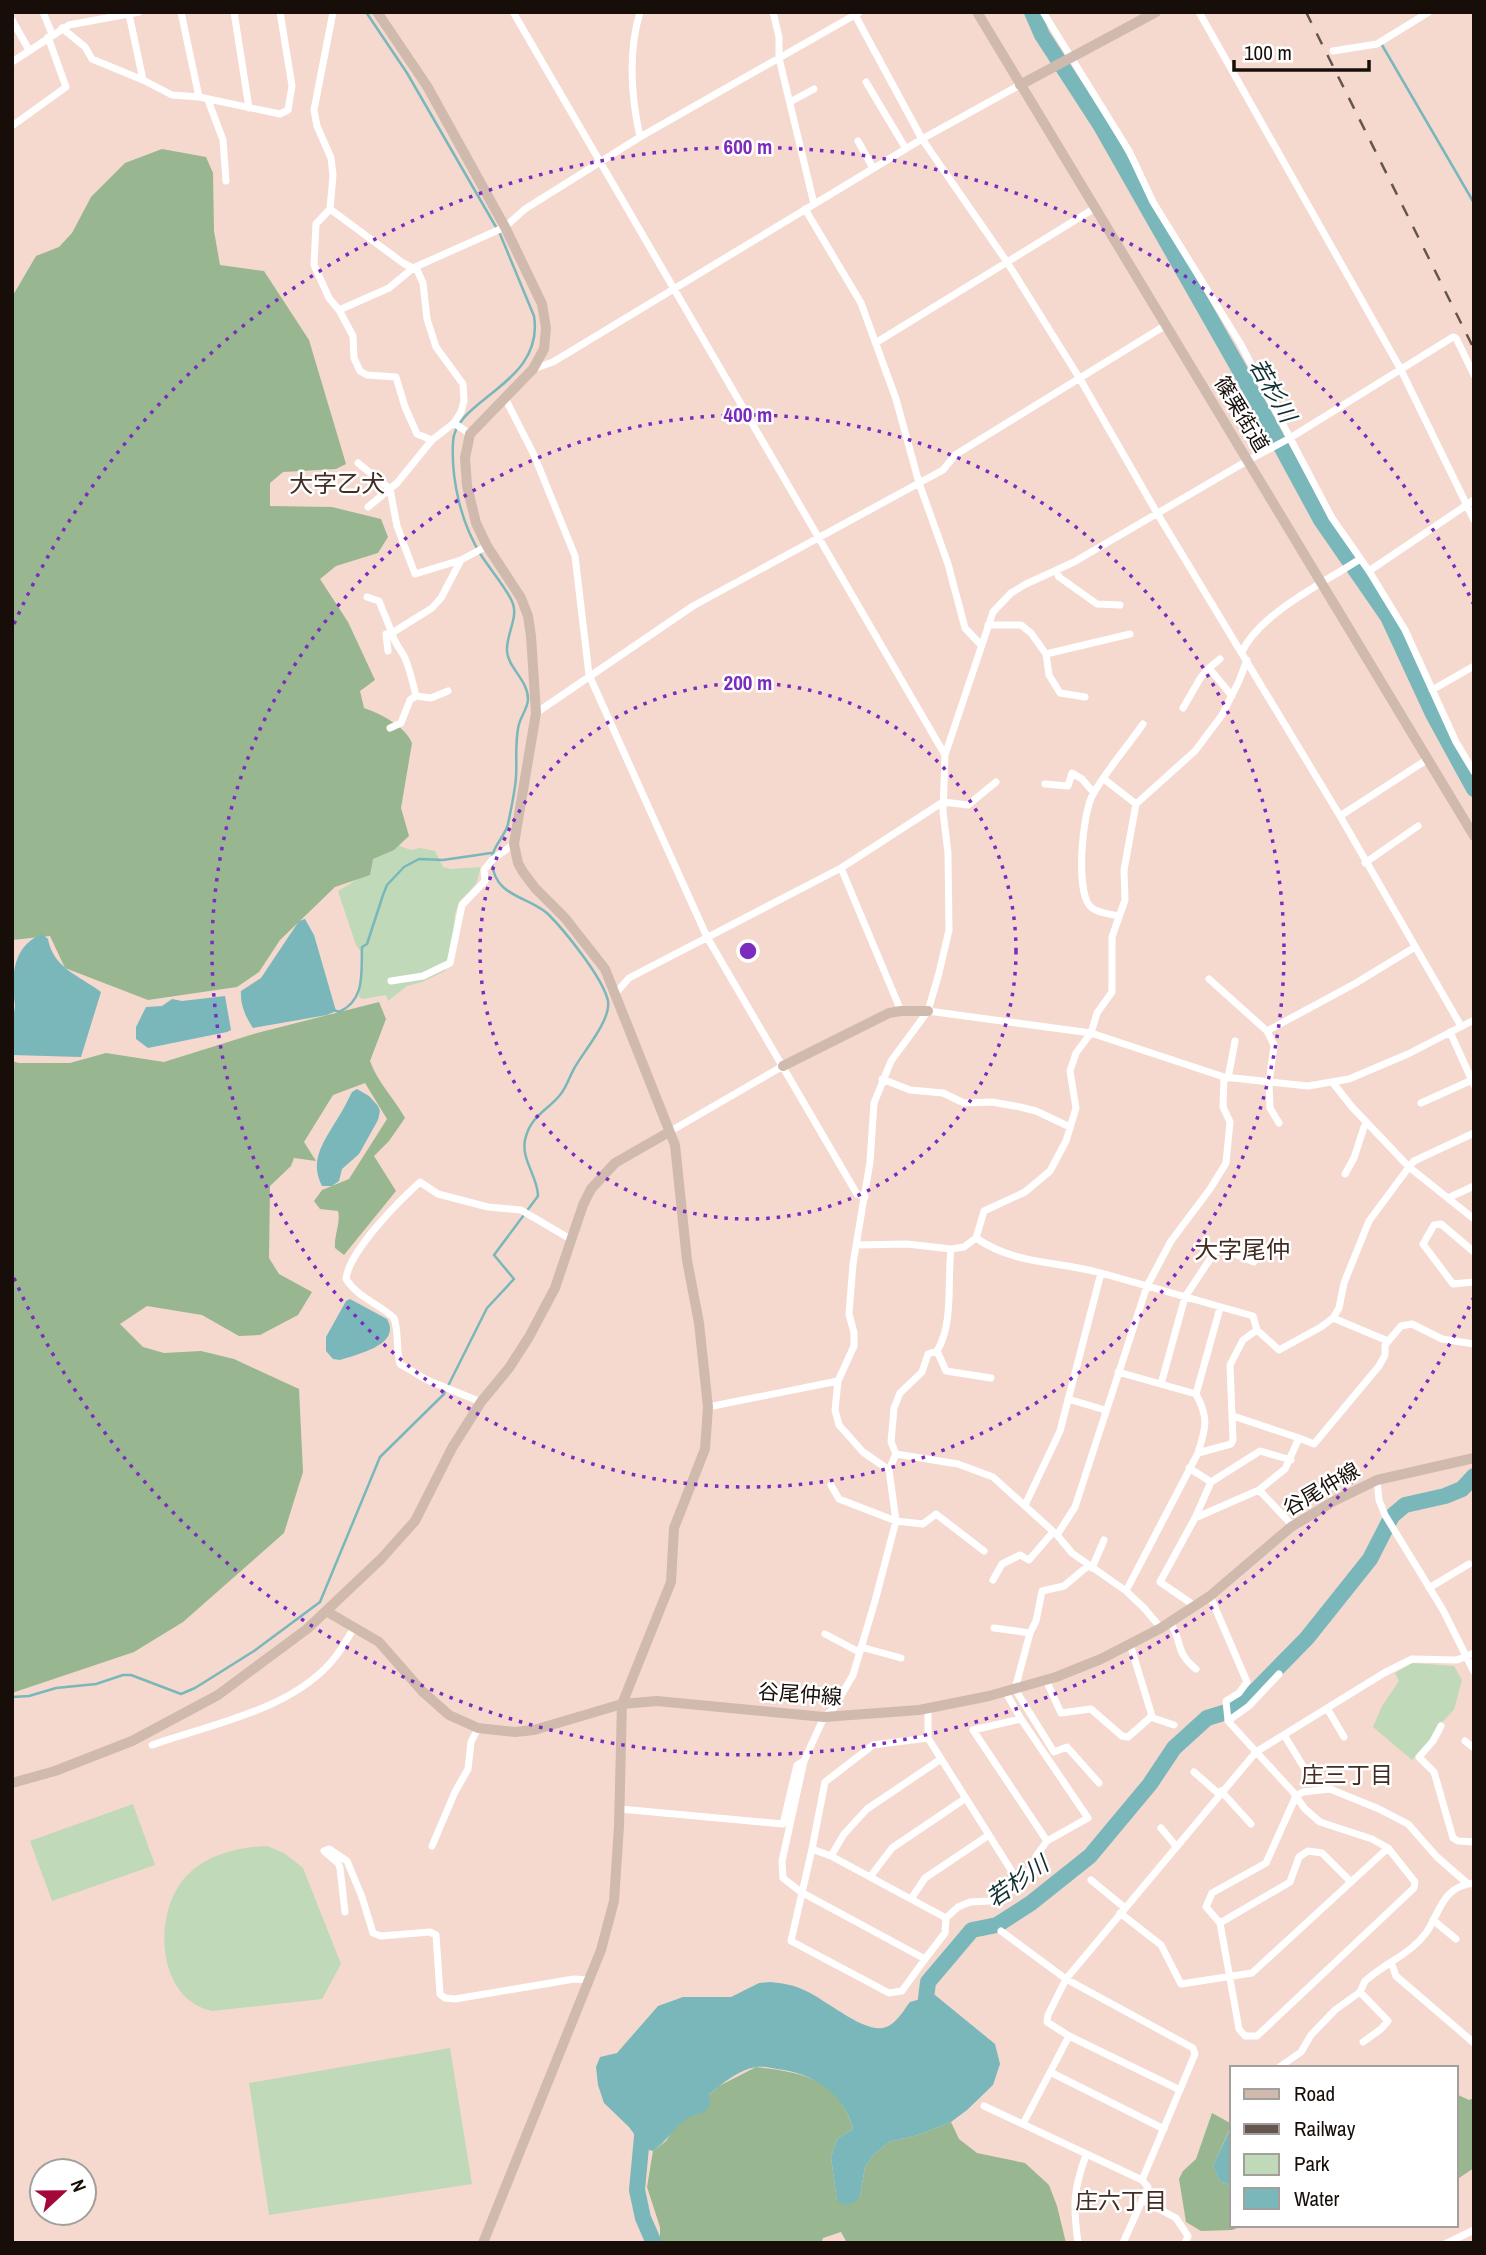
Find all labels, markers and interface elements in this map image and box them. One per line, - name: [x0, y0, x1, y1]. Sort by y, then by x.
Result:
- scale bar: [1234, 28, 1369, 72]
- text: 100 m: [1244, 38, 1292, 67]
- text: 600 m: [724, 132, 772, 161]
- water label: 若杉川: [1242, 352, 1305, 430]
- street label: 篠栗街道: [1208, 371, 1276, 457]
- text: 400 m: [724, 400, 772, 429]
- district label: 大字乙犬: [289, 467, 385, 499]
- text: 200 m: [724, 668, 772, 697]
- centre of rings: [736, 939, 760, 963]
- district label: 大字尾仲: [1194, 1233, 1290, 1265]
- street label: 谷尾仲線: [1277, 1455, 1365, 1523]
- street label: 谷尾仲線: [757, 1677, 843, 1711]
- district label: 庄三丁目: [1301, 1759, 1393, 1790]
- water label: 若杉川: [980, 1847, 1057, 1913]
- legend: [1230, 2066, 1458, 2227]
- text: Road: [1294, 2079, 1335, 2108]
- text: Railway: [1294, 2114, 1356, 2143]
- text: Park: [1294, 2149, 1330, 2178]
- north arrow: [28, 2157, 98, 2227]
- text: N: [65, 2176, 93, 2196]
- text: Water: [1294, 2184, 1340, 2213]
- district label: 庄六丁目: [1075, 2185, 1167, 2216]

